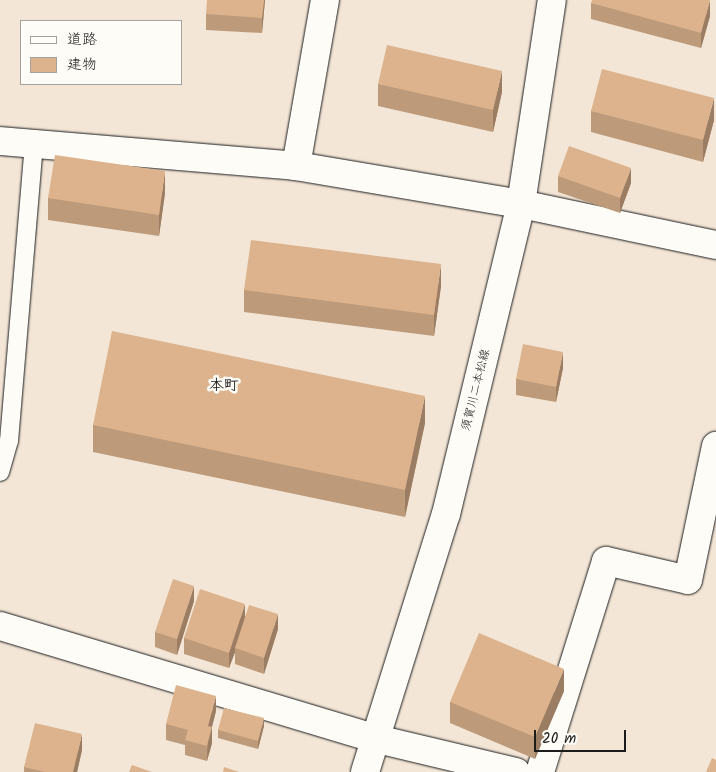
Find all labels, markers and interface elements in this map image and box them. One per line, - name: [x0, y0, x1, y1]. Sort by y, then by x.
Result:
- legend: [20, 20, 182, 85]
- text: 道路: [67, 28, 97, 52]
- text: 建物: [67, 53, 97, 77]
- street label: 須賀川二本松線: [459, 348, 493, 432]
- district label: 本町: [209, 378, 239, 396]
- scale bar: [536, 720, 628, 752]
- text: 20 m: [542, 727, 576, 751]

